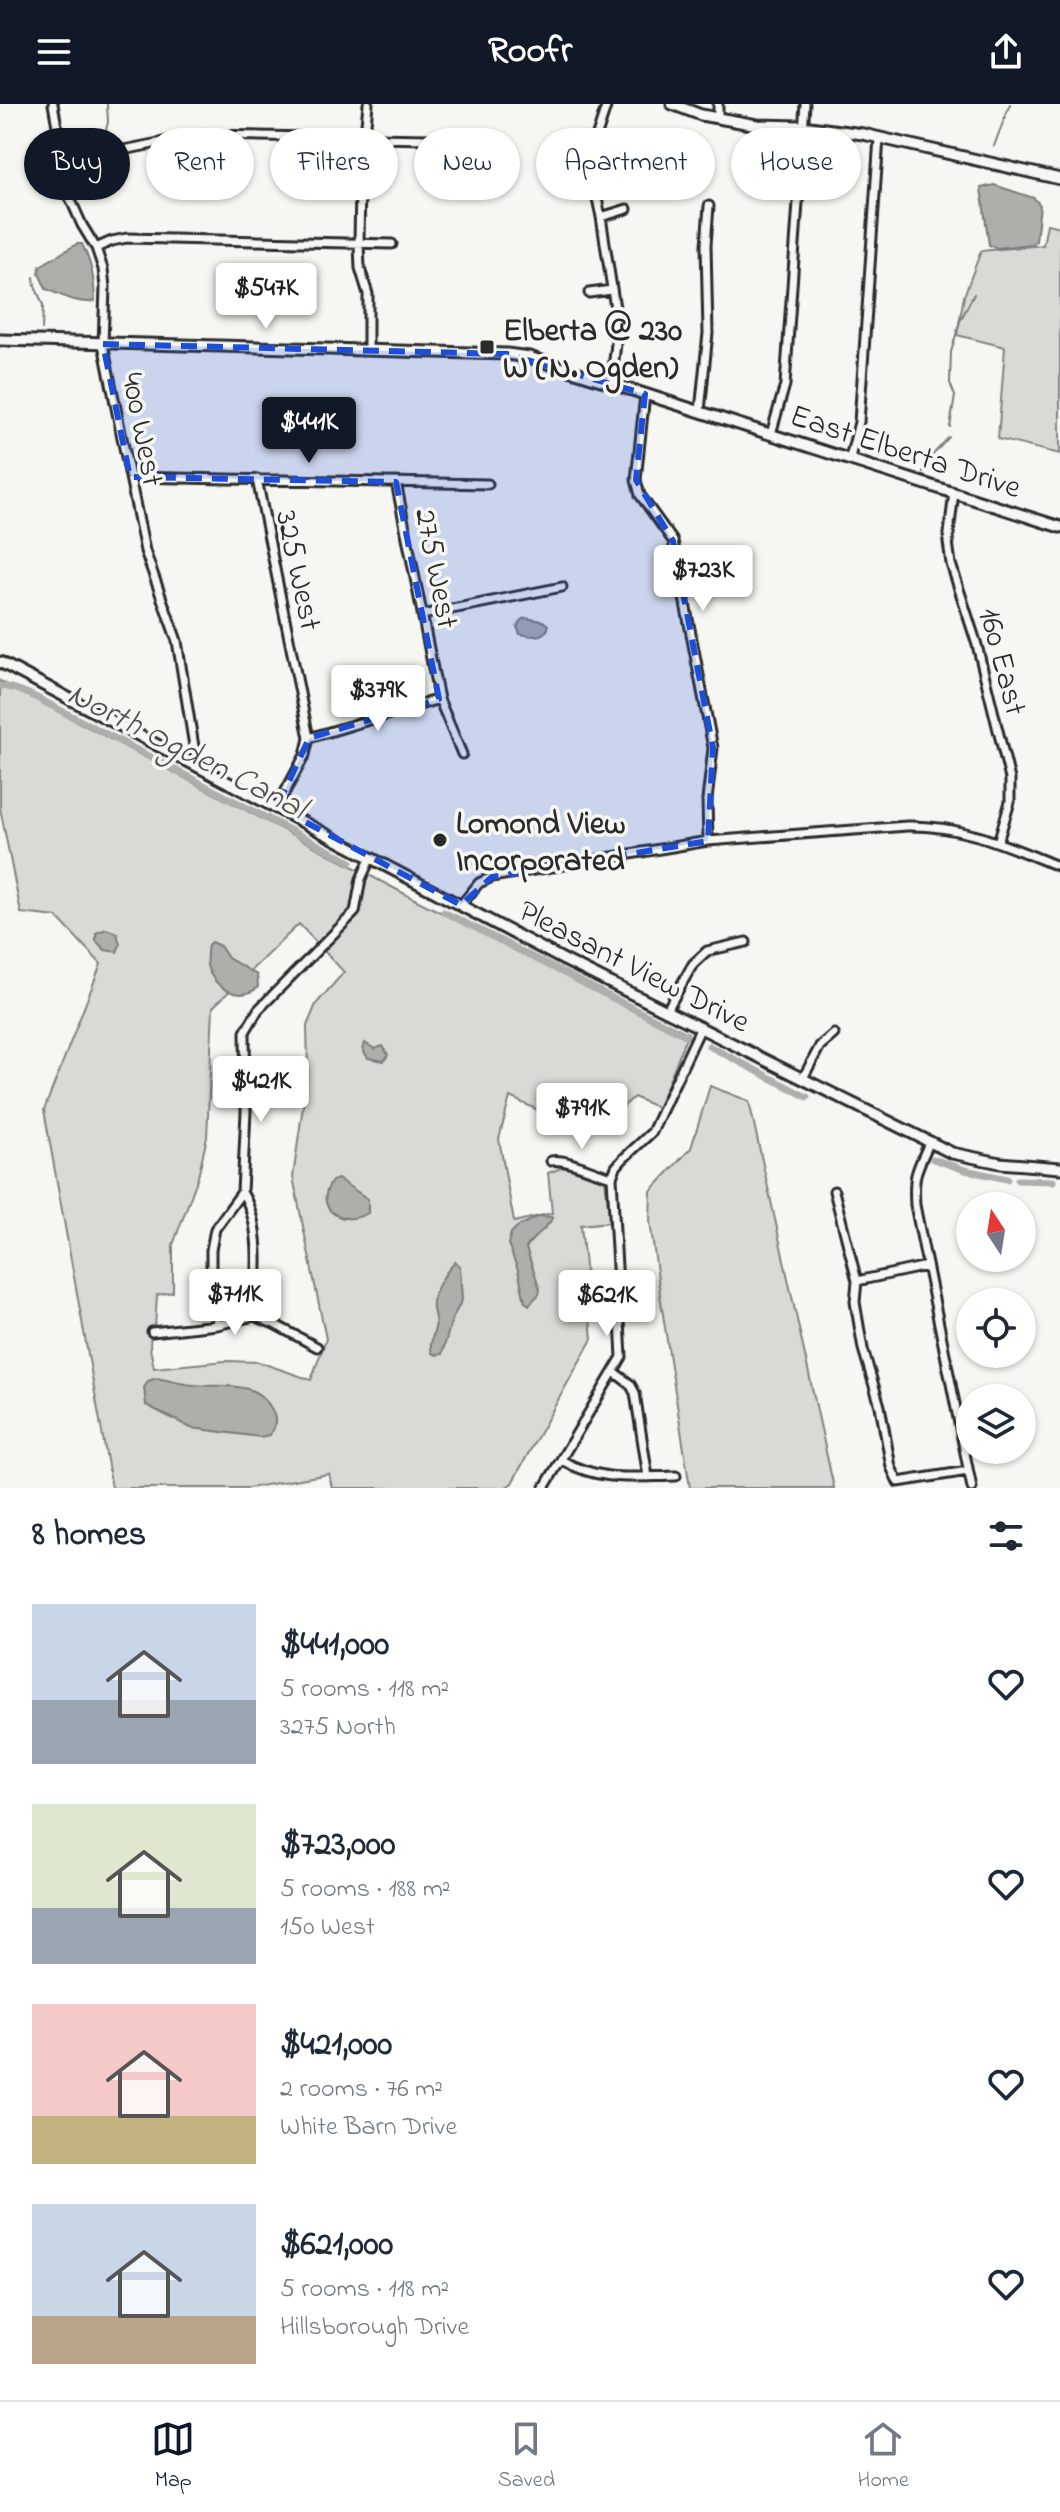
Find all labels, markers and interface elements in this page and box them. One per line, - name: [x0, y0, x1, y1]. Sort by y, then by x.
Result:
- text: Roofr: [488, 26, 572, 79]
- icon: menu: [32, 30, 76, 74]
- icon: share: [984, 30, 1028, 74]
- chip: Buy: [24, 128, 130, 200]
- chip: Rent: [146, 128, 254, 200]
- chip: Filters: [270, 128, 398, 200]
- chip: New: [414, 128, 520, 200]
- chip: Apartment: [536, 128, 715, 200]
- chip: House: [731, 128, 861, 200]
- pin: $547K: [210, 263, 322, 331]
- text: $547K: [234, 270, 298, 308]
- place label: Elberta @ 230 W (N. Ogden): [503, 309, 682, 394]
- marker: Elberta @ 230 W (N. Ogden): [478, 338, 496, 356]
- street label: 400 West: [107, 369, 175, 491]
- street label: East Elberta Drive: [783, 394, 1027, 513]
- pin: $441K: [253, 397, 365, 465]
- text: $441K: [280, 404, 338, 442]
- street label: 275 West: [400, 505, 469, 633]
- street label: 325 West: [261, 506, 332, 635]
- pin: $723K: [647, 545, 759, 613]
- text: $723K: [672, 552, 734, 590]
- street label: 160 East: [964, 603, 1038, 721]
- pin: $379K: [322, 665, 434, 733]
- water label: North Ogden Canal: [58, 671, 318, 836]
- text: $379K: [349, 672, 407, 710]
- place label: Lomond View Incorporated: [456, 802, 625, 886]
- marker: Lomond View Incorporated: [431, 831, 449, 849]
- street label: Pleasant View Drive: [509, 889, 758, 1047]
- pin: $421K: [205, 1056, 317, 1124]
- text: $421K: [231, 1063, 291, 1101]
- pin: $791K: [526, 1083, 638, 1151]
- text: $791K: [554, 1090, 610, 1128]
- north arrow: [956, 1192, 1036, 1272]
- map controls: [956, 1192, 1036, 1464]
- pin: $711K: [179, 1269, 291, 1337]
- pin: $621K: [551, 1270, 663, 1338]
- text: $711K: [207, 1276, 263, 1314]
- text: $621K: [577, 1277, 637, 1315]
- button: locate: [956, 1288, 1036, 1368]
- button: layers: [956, 1384, 1036, 1464]
- text: 8 homes: [32, 1511, 146, 1561]
- icon: filters: [984, 1514, 1028, 1558]
- text: $441,000: [280, 1621, 389, 1671]
- icon: home: [96, 1636, 192, 1732]
- icon: heart: [984, 1662, 1028, 1706]
- text: 5 rooms · 118 m²: [280, 1671, 449, 1709]
- text: 3275 North: [280, 1709, 396, 1747]
- text: $723,000: [280, 1821, 395, 1871]
- icon: home: [96, 1836, 192, 1932]
- icon: heart: [984, 1862, 1028, 1906]
- text: 5 rooms · 188 m²: [280, 1871, 451, 1909]
- text: 150 West: [280, 1909, 375, 1947]
- text: $421,000: [280, 2021, 392, 2071]
- icon: home: [96, 2036, 192, 2132]
- icon: heart: [984, 2062, 1028, 2106]
- text: 2 rooms · 76 m²: [280, 2071, 443, 2109]
- text: White Barn Drive: [280, 2109, 457, 2147]
- text: $621,000: [280, 2221, 393, 2271]
- icon: home: [96, 2236, 192, 2332]
- icon: heart: [984, 2262, 1028, 2306]
- text: 5 rooms · 118 m²: [280, 2271, 449, 2309]
- text: Hillsborough Drive: [280, 2309, 469, 2347]
- tab: Map: [151, 2417, 195, 2497]
- tab: Saved: [498, 2417, 555, 2497]
- tab: Home: [858, 2417, 909, 2497]

